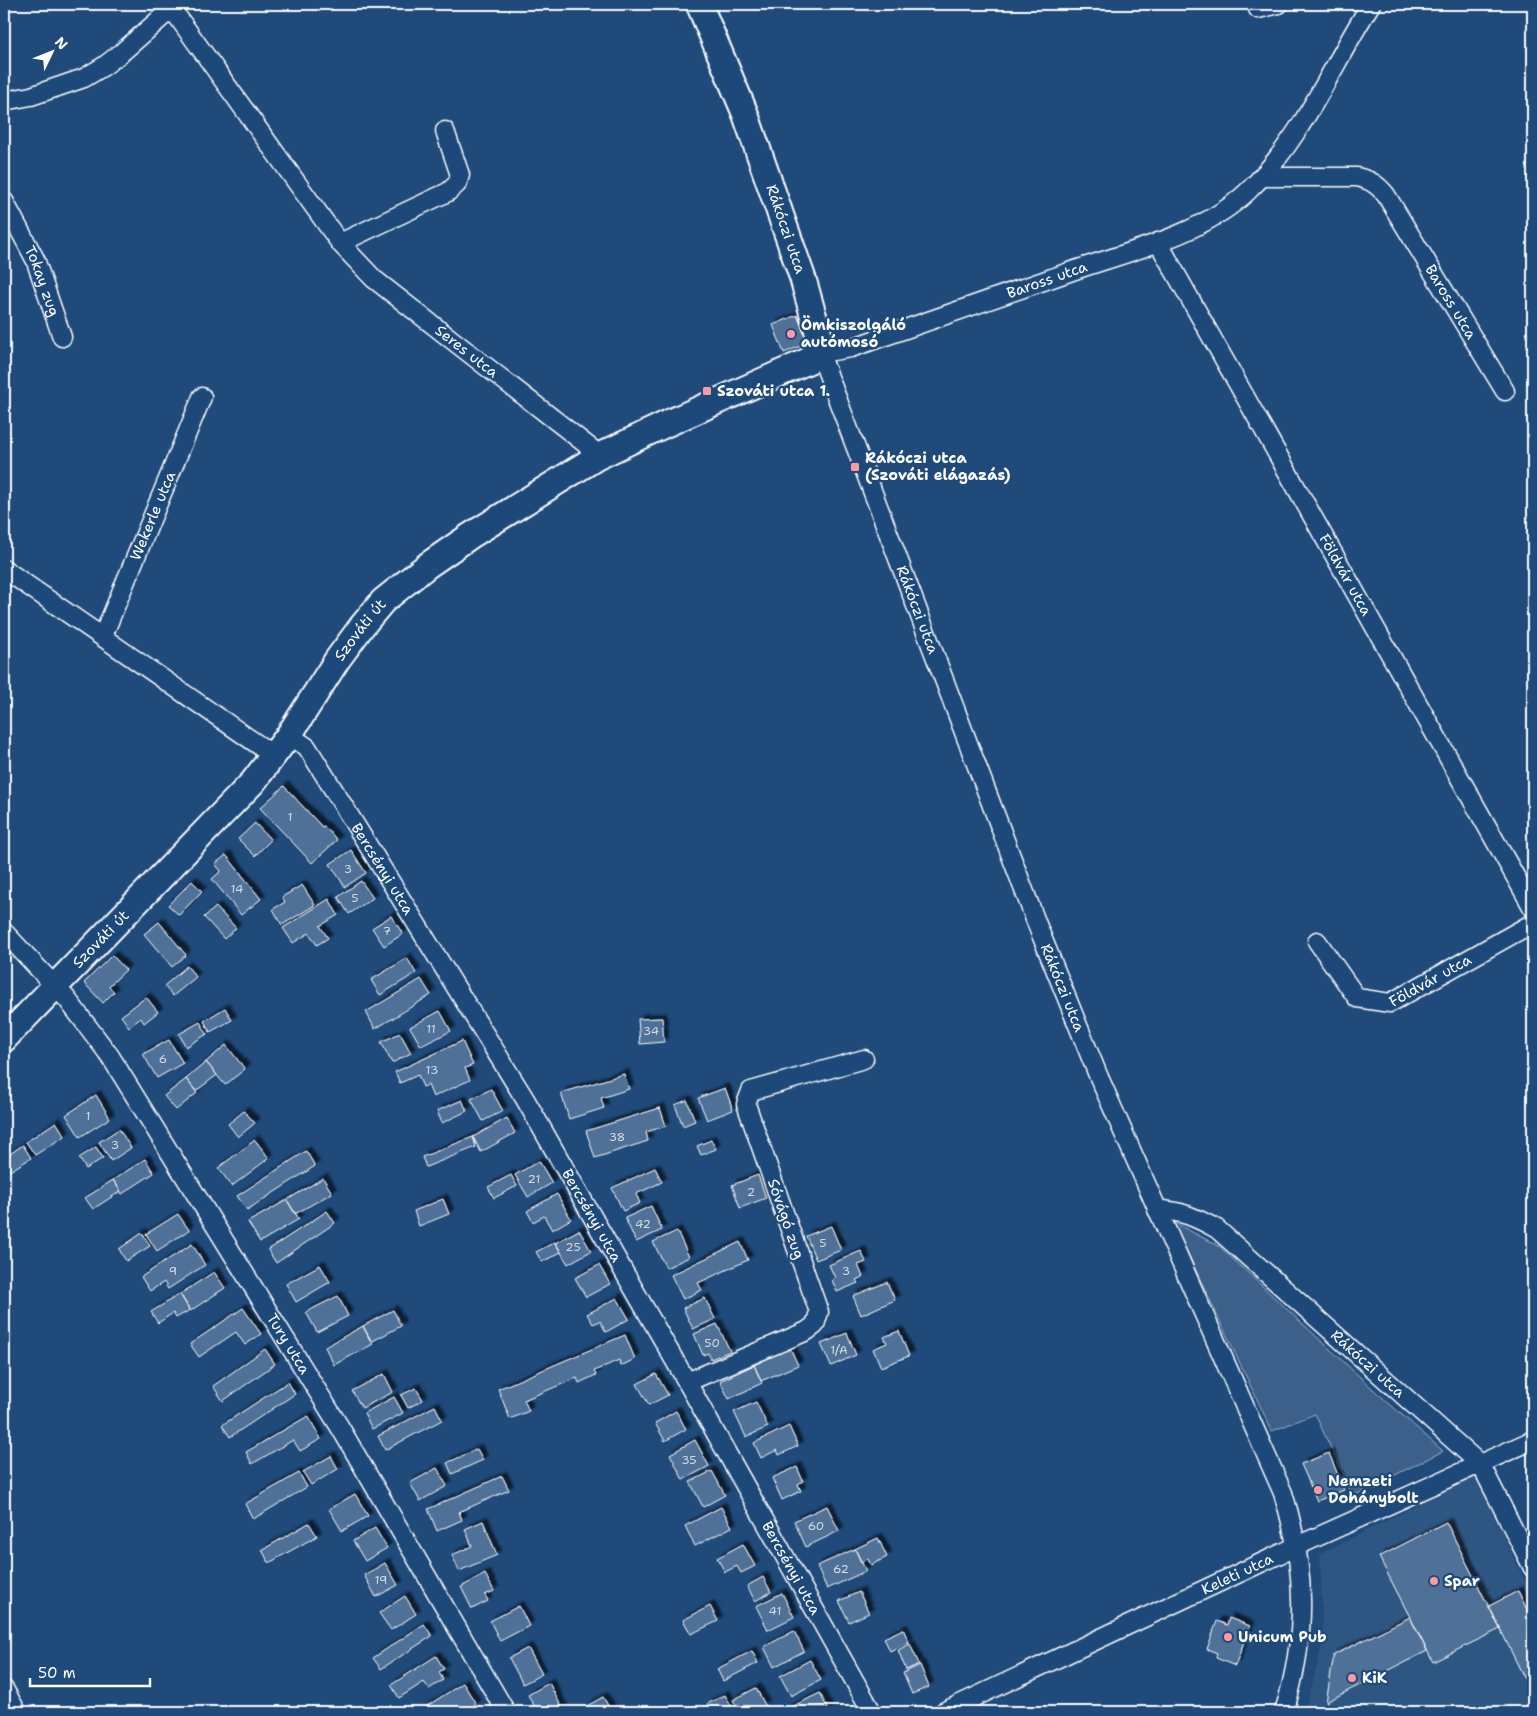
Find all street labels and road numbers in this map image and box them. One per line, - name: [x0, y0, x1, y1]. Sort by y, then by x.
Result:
- street label: Rákóczi utca: [761, 182, 811, 277]
- street label: Tokay zug: [20, 242, 64, 319]
- street label: Baross utca: [1004, 256, 1090, 303]
- street label: Baross utca: [1421, 261, 1482, 344]
- street label: Seres utca: [431, 320, 503, 382]
- street label: Wekerle utca: [125, 468, 180, 563]
- street label: Földvár utca: [1314, 530, 1377, 620]
- street label: Rákóczi utca: [892, 563, 944, 657]
- street label: Szováti út: [330, 595, 390, 665]
- street label: Bercsényi utca: [347, 819, 419, 919]
- street label: Szováti út: [68, 906, 133, 972]
- street label: Rákóczi utca: [1036, 941, 1090, 1035]
- street label: Földvár utca: [1386, 949, 1475, 1012]
- street label: Bercsényi utca: [557, 1165, 627, 1266]
- street label: Sóvágó zug: [763, 1176, 809, 1262]
- street label: Tury utca: [262, 1310, 315, 1379]
- street label: Rákóczi utca: [1326, 1325, 1410, 1403]
- street label: Bercsényi utca: [757, 1518, 826, 1619]
- street label: Keleti utca: [1198, 1548, 1277, 1599]

